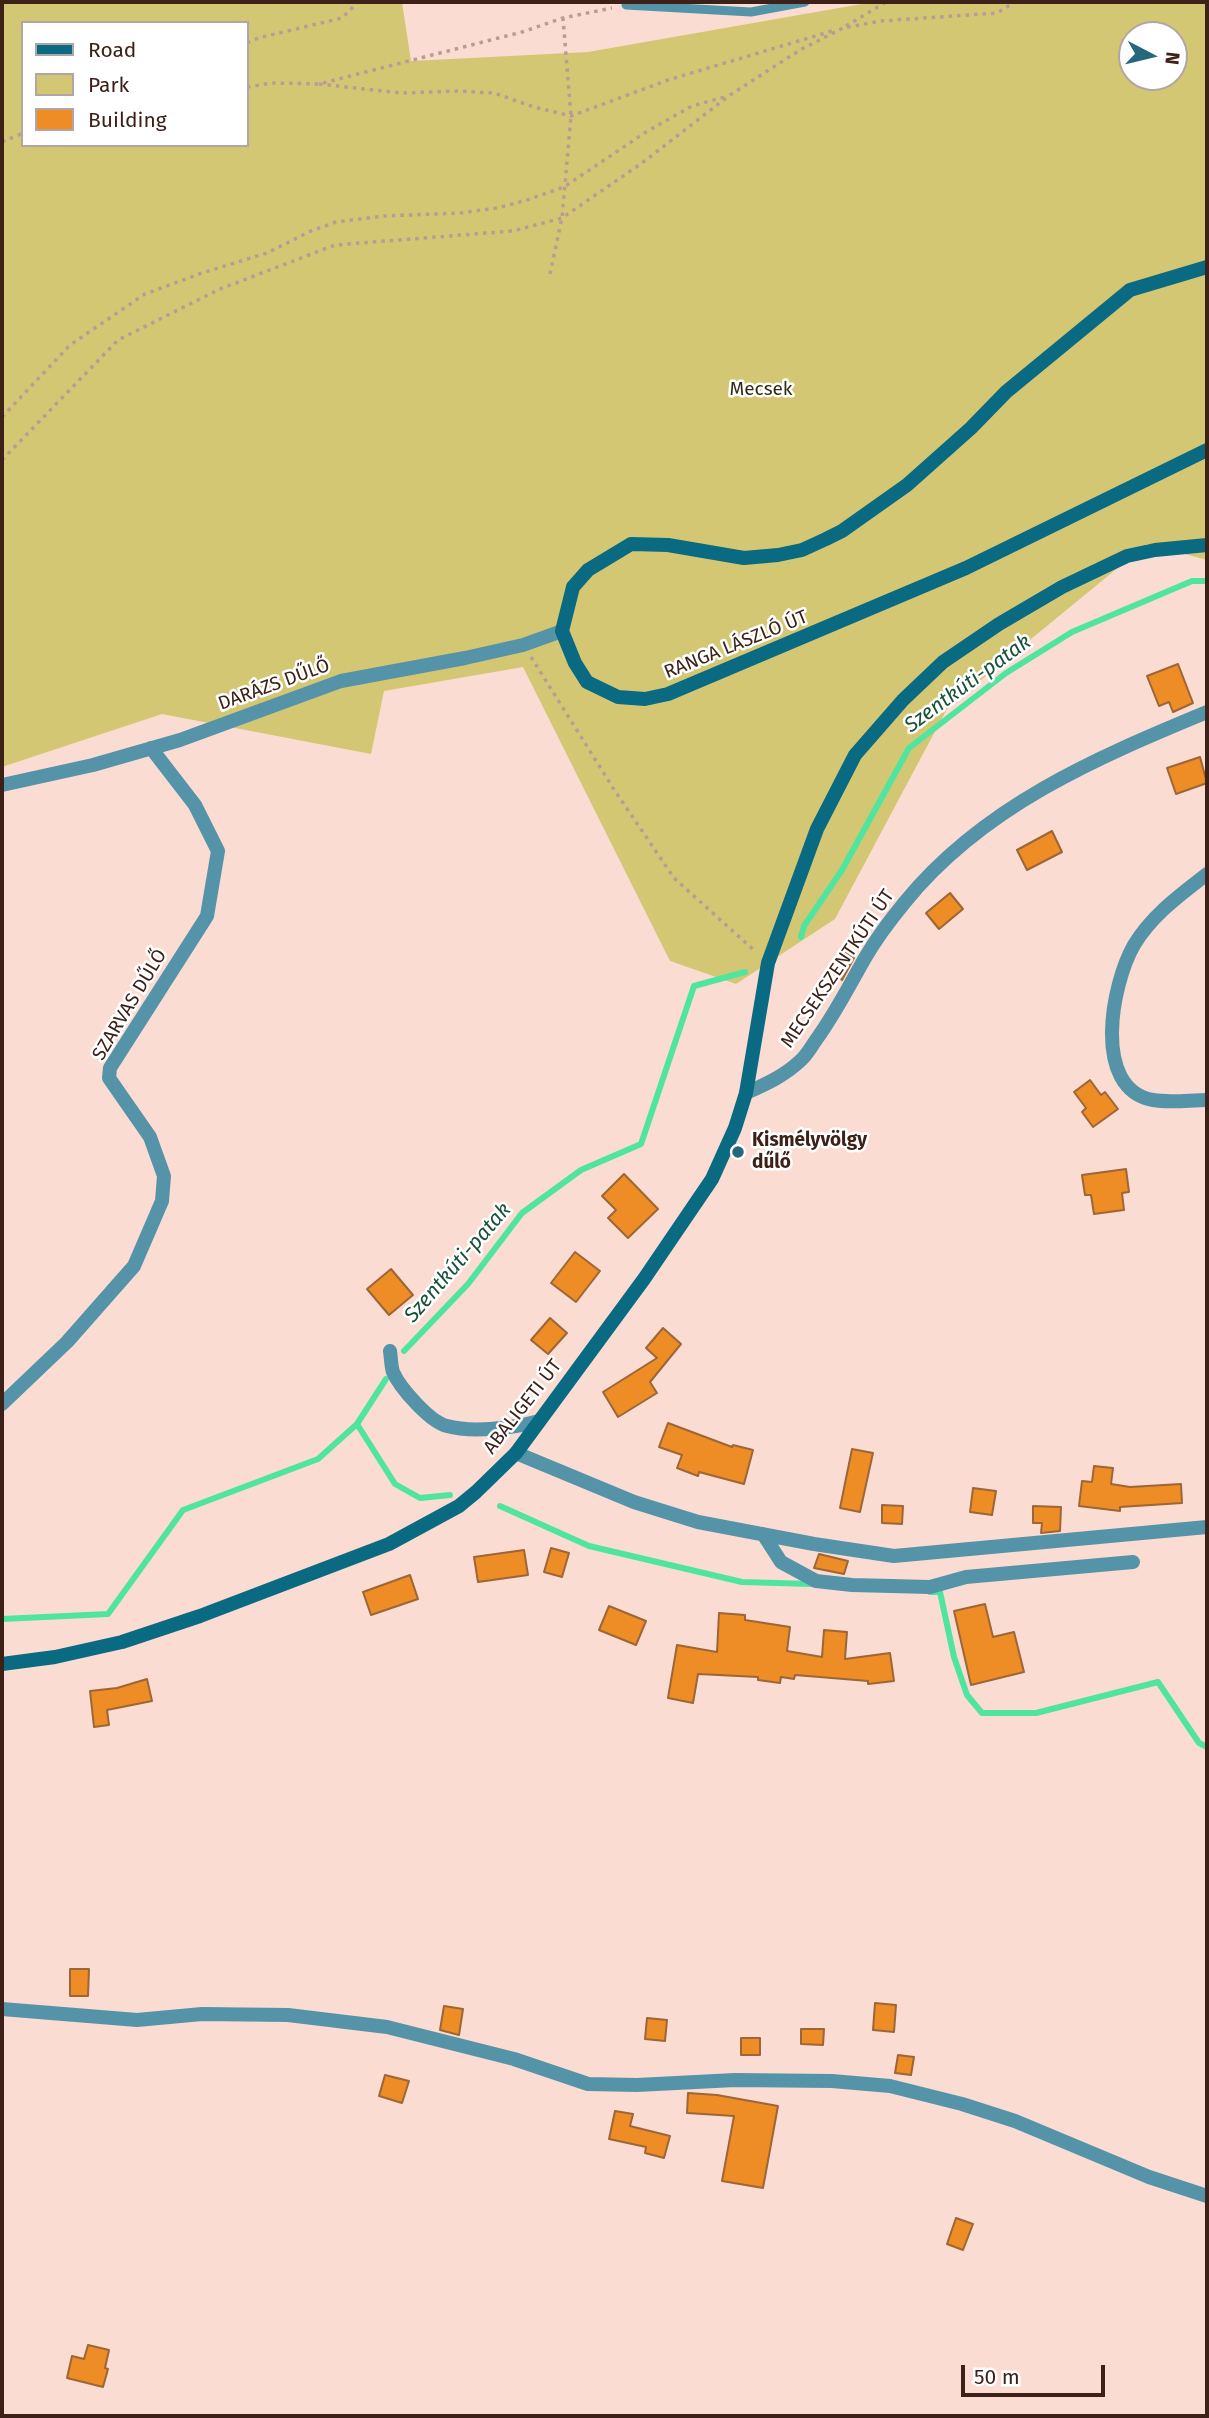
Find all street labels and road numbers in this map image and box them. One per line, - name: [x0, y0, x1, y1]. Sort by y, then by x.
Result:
- street label: RANGA LÁSZLÓ ÚT: [661, 606, 811, 684]
- street label: DARÁZS DŰLŐ: [215, 654, 333, 716]
- street label: MECSEKSZENTKÚTI ÚT: [777, 885, 899, 1053]
- street label: SZARVAS DŰLŐ: [88, 945, 172, 1065]
- street label: ABALIGETI ÚT: [479, 1355, 567, 1459]

